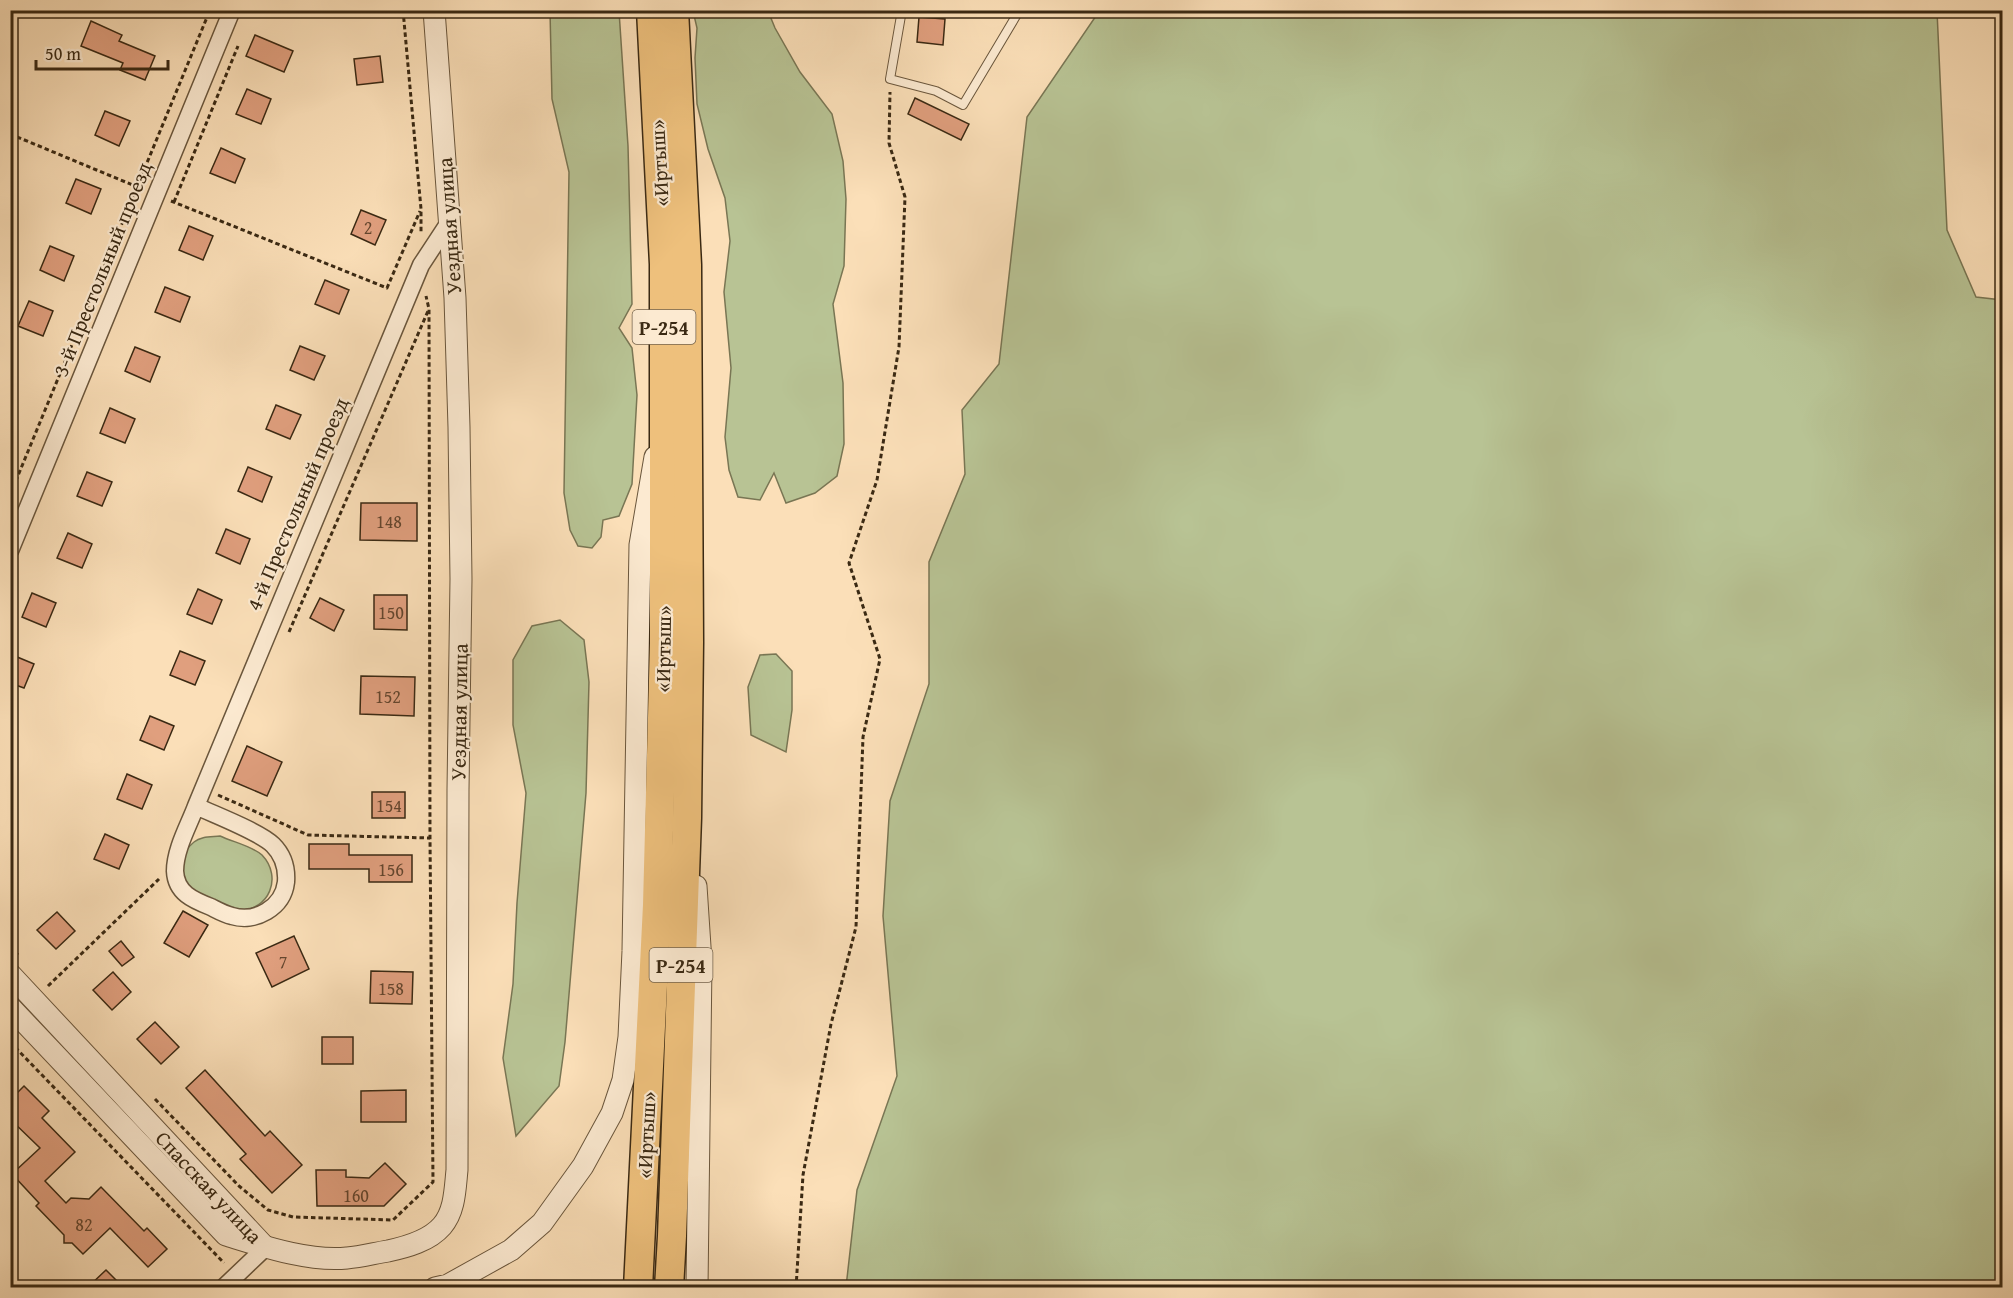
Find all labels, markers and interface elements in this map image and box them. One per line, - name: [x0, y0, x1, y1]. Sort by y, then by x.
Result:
- scale bar: [36, 33, 168, 71]
- text: 50 m: [45, 40, 81, 67]
- street label: «Иртыш»: [641, 119, 677, 207]
- street label: 3-й Престольный проезд: [45, 156, 159, 381]
- street label: Уездная улица: [429, 156, 469, 296]
- house number: 2: [364, 214, 372, 241]
- road number: Р-254: [632, 310, 696, 344]
- street label: 4-й Престольный проезд: [238, 392, 356, 615]
- house number: 148: [376, 508, 402, 535]
- house number: 150: [378, 599, 404, 626]
- street label: «Иртыш»: [647, 605, 679, 693]
- street label: Уездная улица: [442, 643, 476, 781]
- house number: 152: [375, 683, 401, 710]
- house number: 154: [376, 792, 402, 819]
- house number: 156: [378, 856, 404, 883]
- house number: 7: [279, 948, 287, 975]
- road number: Р-254: [650, 948, 712, 982]
- house number: 158: [378, 975, 404, 1002]
- street label: «Иртыш»: [628, 1091, 664, 1179]
- street label: Спасская улица: [148, 1123, 270, 1251]
- house number: 160: [343, 1182, 369, 1209]
- house number: 82: [75, 1211, 93, 1238]

